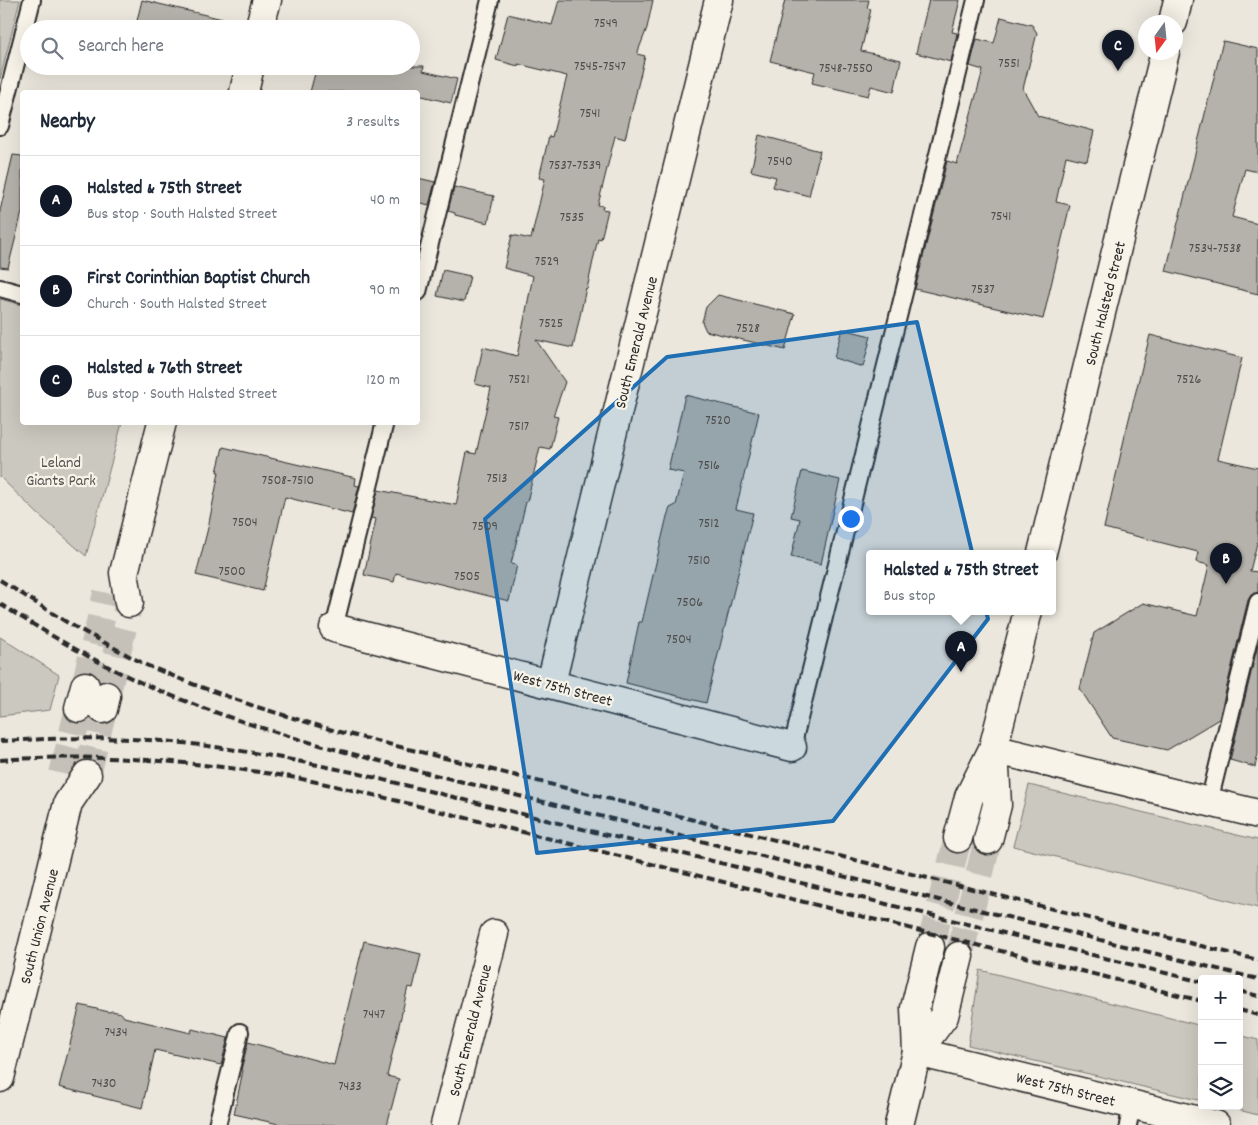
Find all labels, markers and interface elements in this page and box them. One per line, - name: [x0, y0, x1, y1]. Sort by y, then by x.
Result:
- house number: 7549: [594, 14, 618, 34]
- north arrow: [1138, 15, 1183, 60]
- search box: [20, 20, 420, 75]
- pin: C: [1102, 30, 1134, 71]
- icon: search: [38, 34, 66, 62]
- text: Search here: [78, 34, 164, 61]
- house number: 7551: [998, 54, 1020, 74]
- house number: 7545-7547: [574, 57, 626, 77]
- house number: 7548-7550: [819, 59, 873, 79]
- house number: 7541: [580, 104, 600, 124]
- text: Nearby: [40, 108, 95, 138]
- text: 3 results: [346, 111, 400, 134]
- house number: 7540: [767, 152, 793, 172]
- house number: 7537-7539: [549, 156, 601, 176]
- text: Halsted & 75th Street: [87, 176, 242, 203]
- text: A: [52, 189, 60, 212]
- text: 40 m: [370, 189, 400, 212]
- text: Bus stop · South Halsted Street: [87, 203, 277, 226]
- house number: 7541: [991, 207, 1011, 227]
- house number: 7535: [560, 208, 584, 228]
- street label: South Halsted Street: [1080, 239, 1133, 368]
- house number: 7534-7538: [1189, 239, 1242, 259]
- house number: 7529: [535, 252, 559, 272]
- text: First Corinthian Baptist Church: [87, 266, 310, 293]
- street label: South Emerald Avenue: [610, 274, 665, 411]
- text: B: [52, 279, 60, 302]
- text: 90 m: [369, 279, 400, 302]
- house number: 7537: [971, 280, 995, 300]
- text: Church · South Halsted Street: [87, 293, 267, 316]
- house number: 7525: [539, 314, 563, 334]
- house number: 7528: [736, 319, 760, 339]
- text: Halsted & 76th Street: [87, 356, 242, 383]
- text: C: [52, 369, 60, 392]
- text: 120 m: [366, 369, 400, 392]
- house number: 7521: [508, 370, 530, 390]
- house number: 7526: [1177, 370, 1202, 390]
- text: Bus stop · South Halsted Street: [87, 383, 277, 406]
- house number: 7520: [705, 411, 731, 431]
- house number: 7517: [509, 417, 529, 437]
- park label: Leland Giants Park: [26, 452, 96, 493]
- house number: 7516: [698, 456, 720, 476]
- house number: 7513: [486, 469, 508, 489]
- house number: 7508-7510: [262, 471, 314, 491]
- your location: [838, 506, 864, 532]
- house number: 7504: [232, 513, 258, 533]
- house number: 7512: [698, 514, 720, 534]
- house number: 7509: [472, 517, 498, 537]
- pin: B: [1210, 543, 1242, 584]
- popup: [866, 550, 1056, 615]
- house number: 7510: [688, 551, 710, 571]
- text: Halsted & 75th Street: [884, 558, 1038, 585]
- house number: 7500: [218, 562, 246, 582]
- house number: 7505: [454, 567, 480, 587]
- text: Bus stop: [884, 585, 936, 608]
- house number: 7506: [677, 593, 703, 613]
- house number: 7504: [666, 630, 692, 650]
- pin: A: [945, 631, 977, 672]
- street label: West 75th Street: [510, 665, 615, 714]
- street label: South Union Avenue: [15, 867, 66, 987]
- street label: South Emerald Avenue: [444, 962, 499, 1099]
- map controls: [1198, 975, 1243, 1110]
- button: +: [1198, 975, 1243, 1020]
- house number: 7447: [363, 1005, 385, 1025]
- button: −: [1198, 1020, 1243, 1065]
- house number: 7434: [104, 1023, 128, 1043]
- button: layers: [1198, 1065, 1243, 1110]
- street label: West 75th Street: [1013, 1067, 1118, 1114]
- house number: 7430: [91, 1074, 117, 1094]
- house number: 7433: [338, 1077, 362, 1097]

